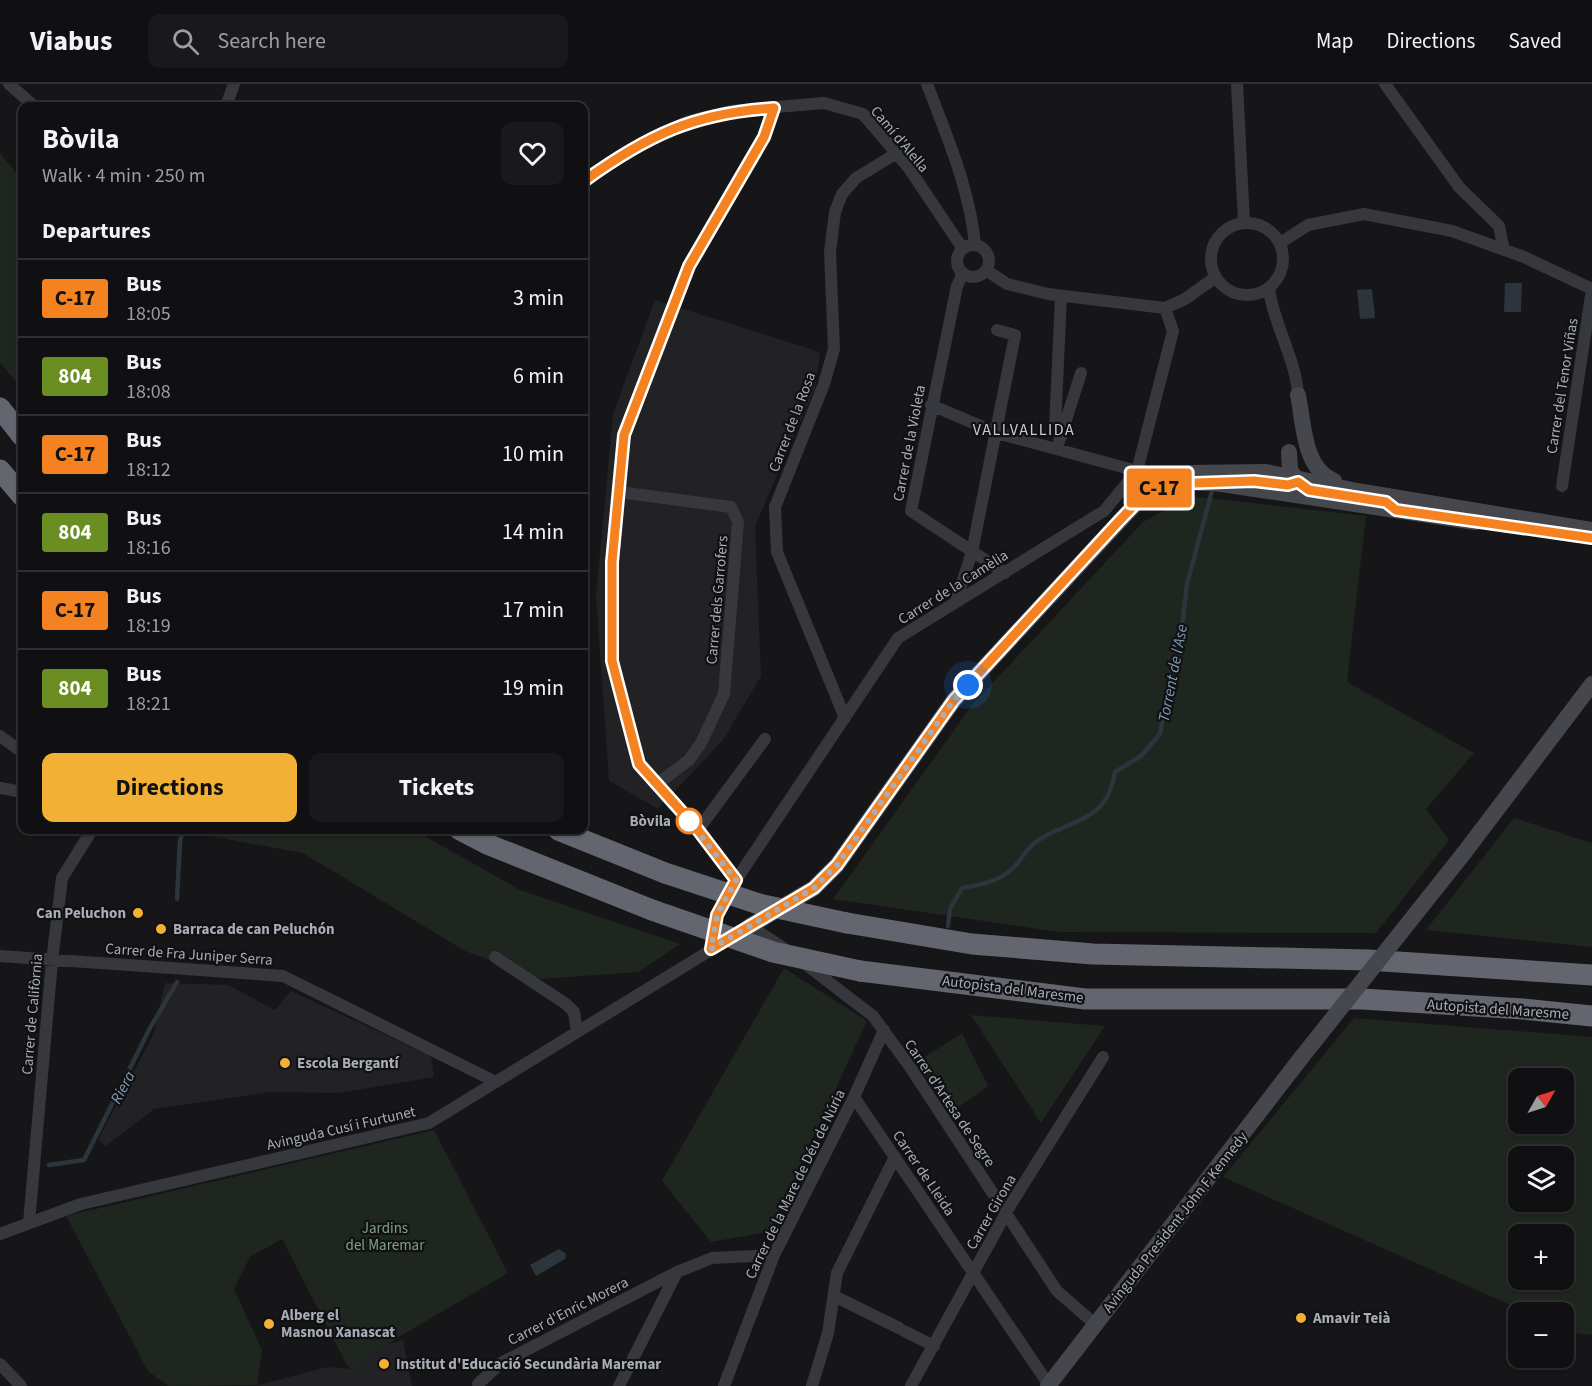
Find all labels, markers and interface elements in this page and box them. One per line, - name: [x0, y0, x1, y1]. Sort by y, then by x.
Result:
- search box: [148, 14, 568, 68]
- text: Viabus: [30, 21, 112, 61]
- icon: search: [169, 25, 202, 58]
- text: Search here: [217, 25, 326, 57]
- text: Map: [1316, 26, 1354, 56]
- text: Directions: [1387, 26, 1475, 56]
- text: Saved: [1508, 26, 1562, 56]
- street label: Camí d'Alella: [866, 101, 934, 177]
- text: Bòvila: [42, 119, 119, 159]
- button: heart: [501, 122, 564, 185]
- text: Walk · 4 min · 250 m: [42, 162, 205, 190]
- text: Departures: [42, 215, 151, 247]
- text: Bus: [126, 268, 162, 300]
- text: 3 min: [513, 282, 564, 314]
- text: C-17: [55, 283, 95, 313]
- text: 18:05: [126, 300, 171, 328]
- street label: Carrer del Tenor Viñas: [1541, 317, 1584, 455]
- text: Bus: [126, 346, 162, 378]
- text: 6 min: [513, 360, 564, 392]
- text: 804: [58, 361, 92, 391]
- street label: Carrer de la Rosa: [764, 369, 821, 475]
- text: 18:08: [126, 378, 171, 406]
- street label: Carrer de la Violeta: [888, 383, 931, 503]
- district label: VALLVALLIDA: [973, 419, 1075, 441]
- text: Bus: [126, 424, 162, 456]
- text: 10 min: [502, 438, 564, 470]
- text: C-17: [55, 439, 95, 469]
- text: 18:12: [126, 456, 171, 484]
- line badge: C-17: [1117, 468, 1201, 508]
- text: C-17: [1139, 473, 1179, 503]
- text: Bus: [126, 502, 162, 534]
- text: 14 min: [502, 516, 564, 548]
- text: 804: [58, 517, 92, 547]
- text: 18:16: [126, 534, 171, 562]
- street label: Carrer dels Garrofers: [701, 535, 734, 665]
- street label: Carrer de la Camèlia: [894, 545, 1012, 630]
- text: Bus: [126, 580, 162, 612]
- text: 17 min: [502, 594, 564, 626]
- text: C-17: [55, 595, 95, 625]
- text: 18:19: [126, 612, 171, 640]
- water label: Torrent de l'Ase: [1153, 622, 1193, 724]
- text: Bus: [126, 658, 162, 690]
- your location: [953, 670, 983, 700]
- text: 19 min: [502, 672, 564, 704]
- text: 804: [58, 673, 92, 703]
- text: 18:21: [126, 690, 171, 718]
- button: Directions: [42, 753, 297, 822]
- button: Tickets: [309, 753, 564, 822]
- marker: Bòvila: [676, 808, 702, 834]
- place label: Bòvila: [630, 811, 671, 832]
- place label: Can Peluchon: [36, 903, 126, 924]
- marker: Can Peluchon: [131, 906, 145, 920]
- place label: Barraca de can Peluchón: [173, 919, 335, 940]
- marker: Barraca de can Peluchón: [154, 922, 168, 936]
- street label: Carrer de Fra Juniper Serra: [105, 938, 273, 971]
- street label: Carrer de Califòrnia: [17, 953, 48, 1075]
- street label: Autopista del Maresme: [941, 970, 1085, 1009]
- street label: Autopista del Maresme: [1426, 994, 1570, 1025]
- street label: Carrer d'Artesa de Segre: [899, 1035, 1000, 1171]
- place label: Escola Bergantí: [297, 1053, 400, 1074]
- marker: Escola Bergantí: [278, 1056, 292, 1070]
- water label: Riera: [105, 1067, 141, 1108]
- north arrow: [1508, 1068, 1574, 1134]
- map controls: [1508, 1068, 1574, 1368]
- street label: Carrer de la Mare de Déu de Núria: [740, 1086, 851, 1283]
- street label: Avinguda Cusí i Furtunet: [265, 1101, 418, 1156]
- street label: Carrer de Lleida: [887, 1126, 960, 1220]
- street label: Avinguda President John F Kennedy: [1098, 1127, 1253, 1317]
- button: layers: [1508, 1146, 1574, 1212]
- street label: Carrer Girona: [961, 1171, 1022, 1254]
- park label: Jardins del Maremar: [346, 1218, 425, 1256]
- button: +: [1508, 1224, 1574, 1290]
- street label: Carrer d'Enric Morera: [504, 1272, 632, 1351]
- button: −: [1508, 1302, 1574, 1368]
- place label: Alberg el Masnou Xanascat: [280, 1305, 395, 1343]
- place label: Amavir Teià: [1312, 1308, 1390, 1329]
- marker: Amavir Teià: [1294, 1311, 1308, 1325]
- marker: Alberg el Masnou Xanascat: [262, 1317, 276, 1331]
- place label: Institut d'Educació Secundària Maremar: [396, 1354, 661, 1375]
- marker: Institut d'Educació Secundària Maremar: [377, 1357, 391, 1371]

